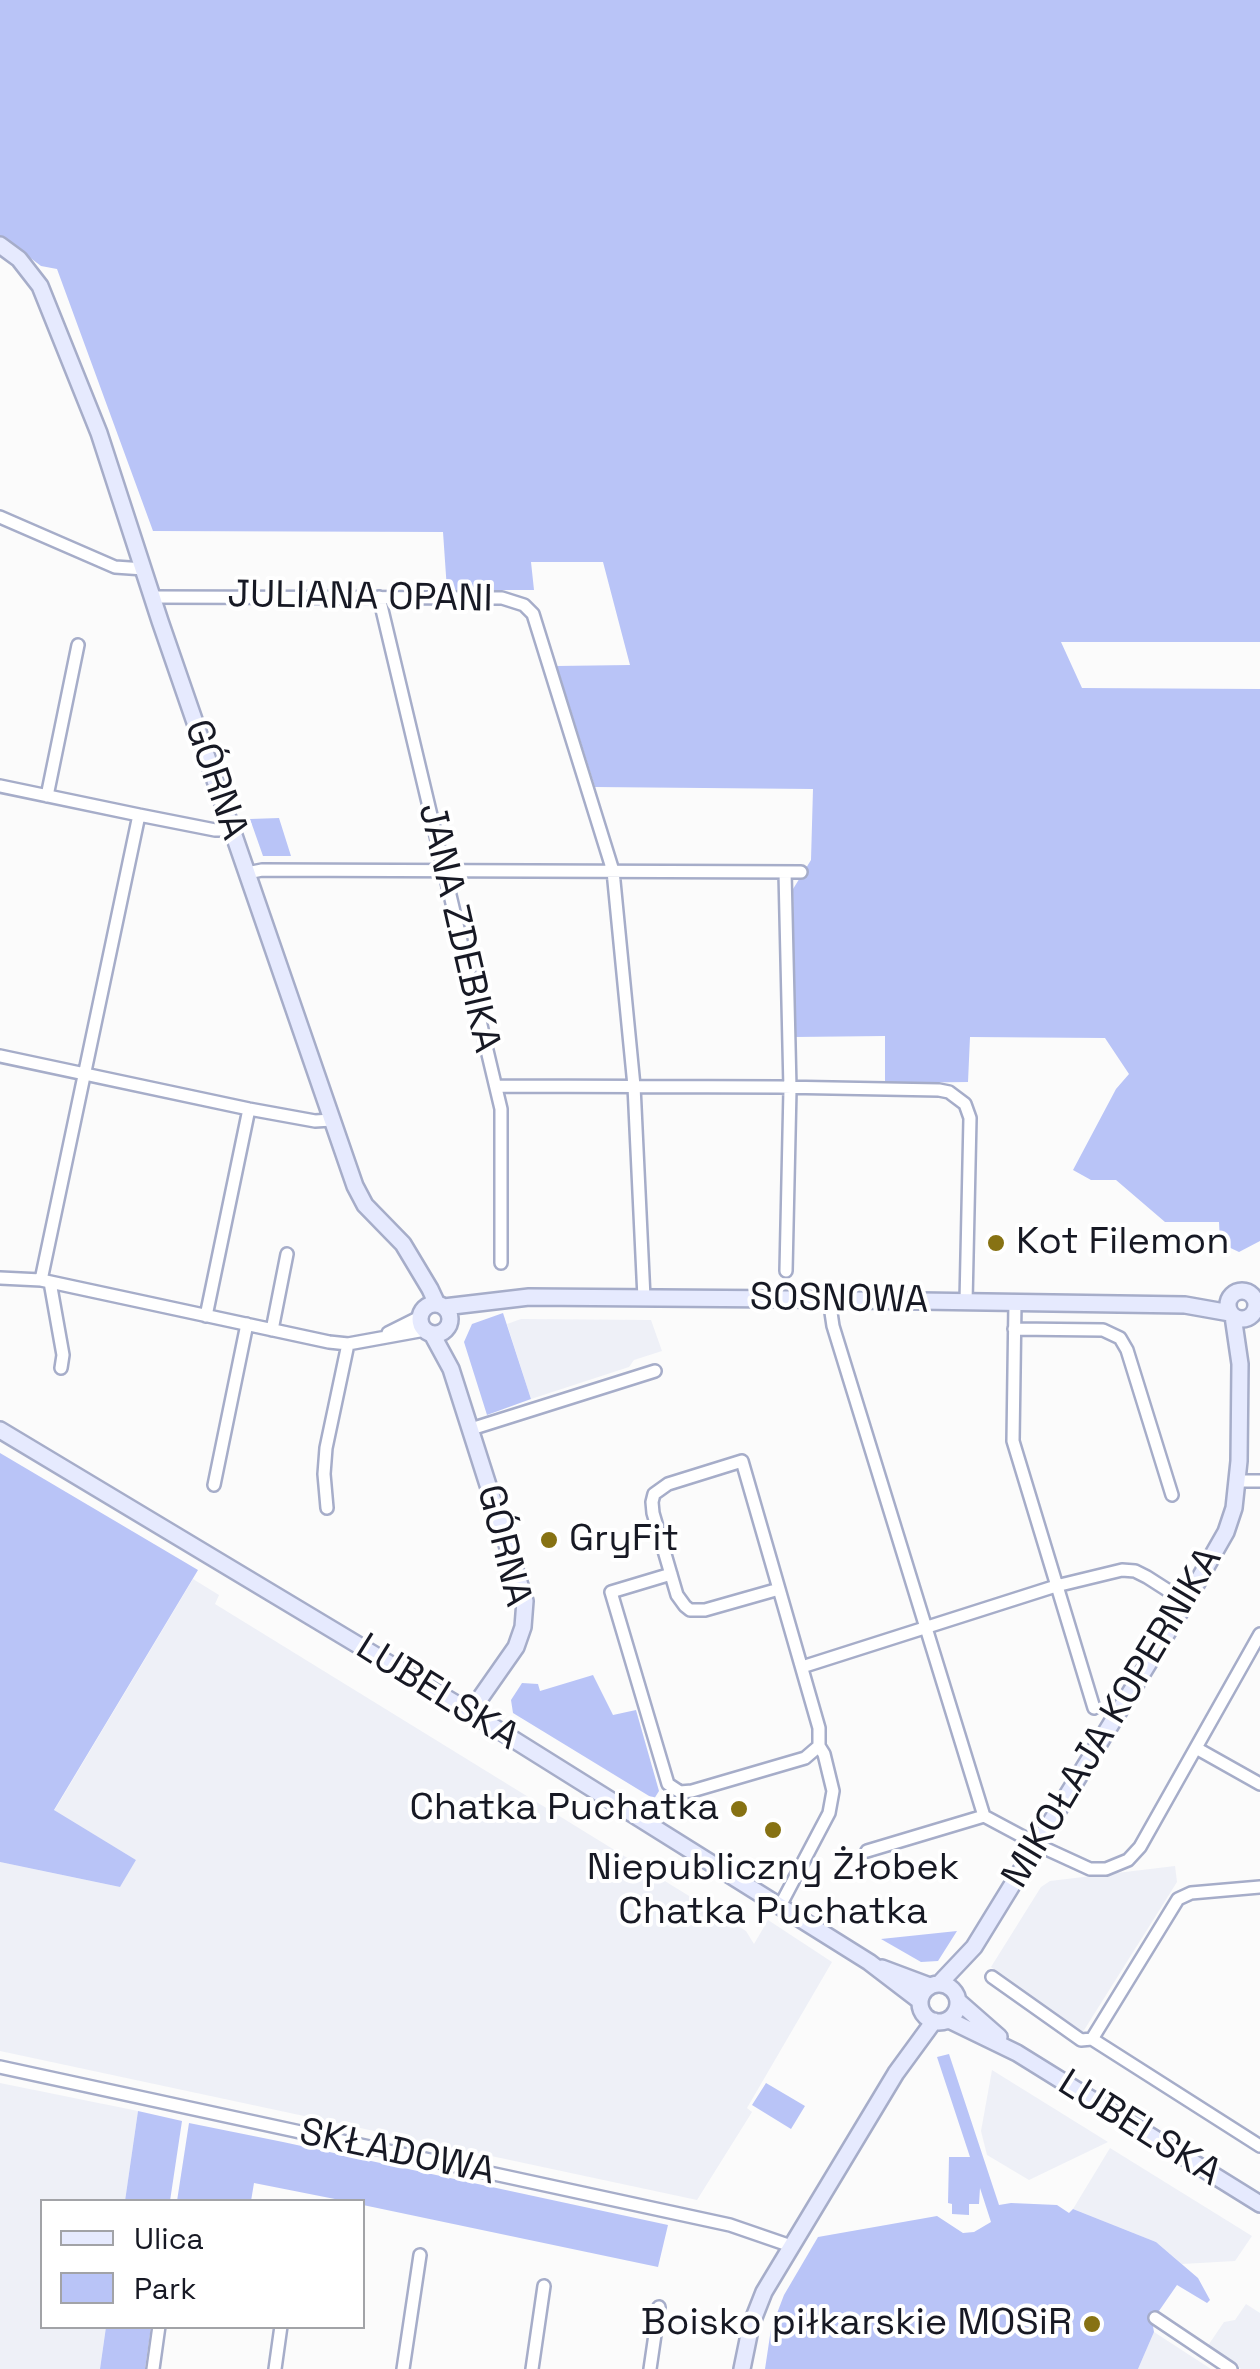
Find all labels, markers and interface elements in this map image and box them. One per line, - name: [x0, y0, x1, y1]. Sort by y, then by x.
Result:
- street label: JULIANA OPANI: [227, 573, 493, 623]
- street label: GÓRNA: [173, 714, 257, 846]
- street label: JANA ZDEBIKA: [407, 799, 509, 1057]
- place label: Kot Filemon: [1016, 1220, 1229, 1266]
- marker: Kot Filemon: [985, 1232, 1007, 1254]
- street label: SOSNOWA: [749, 1276, 929, 1324]
- street label: GÓRNA: [466, 1480, 540, 1612]
- place label: GryFit: [569, 1517, 679, 1563]
- marker: GryFit: [538, 1529, 560, 1551]
- street label: MIKOŁAJA KOPERNIKA: [993, 1540, 1233, 1896]
- street label: LUBELSKA: [347, 1625, 527, 1761]
- place label: Chatka Puchatka: [409, 1786, 719, 1832]
- marker: Chatka Puchatka: [728, 1798, 750, 1820]
- marker: Niepubliczny Żłobek Chatka Puchatka: [762, 1819, 784, 1841]
- place label: Niepubliczny Żłobek Chatka Puchatka: [587, 1846, 959, 1936]
- street label: LUBELSKA: [1049, 2061, 1229, 2197]
- street label: SKŁADOWA: [295, 2110, 499, 2196]
- legend: [40, 2199, 365, 2329]
- text: Ulica: [134, 2219, 204, 2258]
- text: Park: [134, 2269, 196, 2308]
- place label: Boisko piłkarskie MOSiR: [641, 2301, 1072, 2347]
- marker: Boisko piłkarskie MOSiR: [1081, 2313, 1103, 2335]

